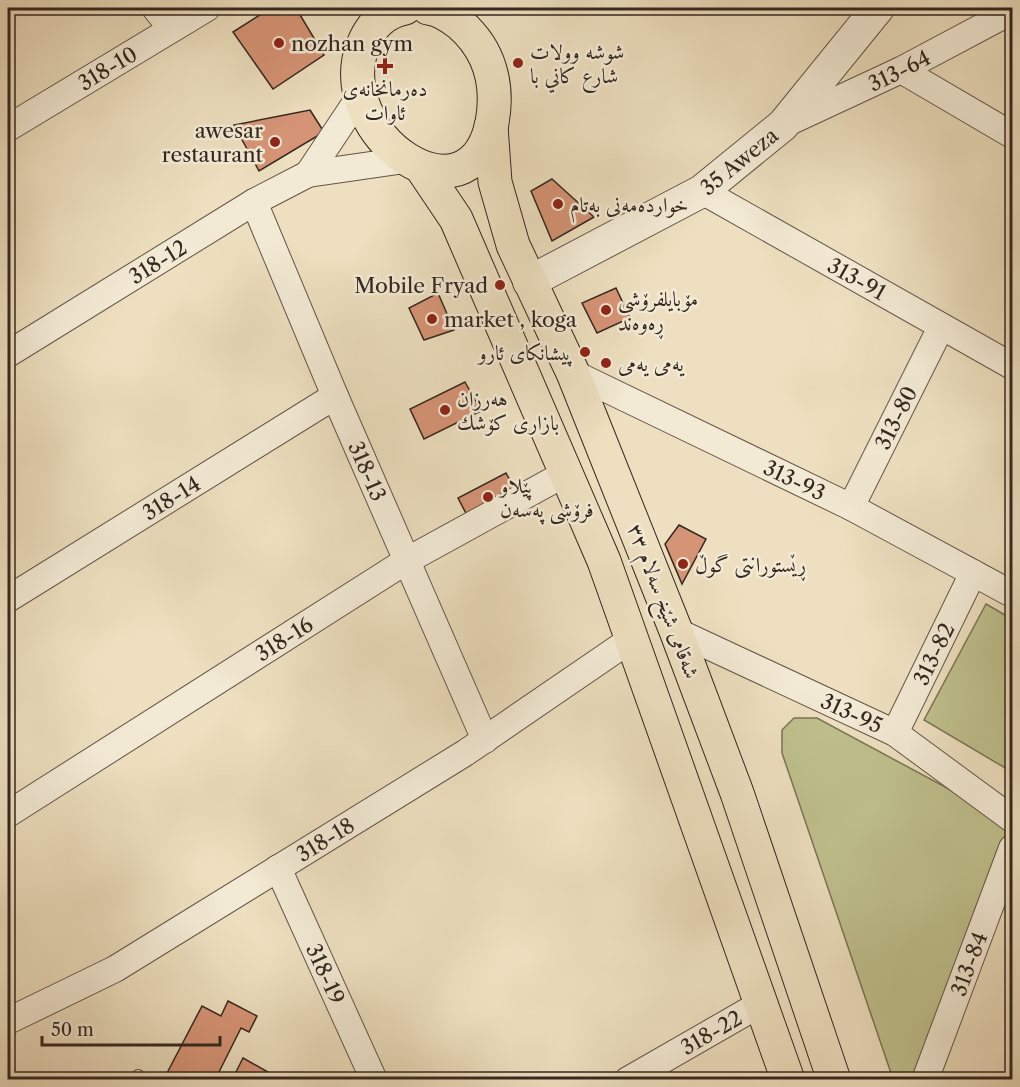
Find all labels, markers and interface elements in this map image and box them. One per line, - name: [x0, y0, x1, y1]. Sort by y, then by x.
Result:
- place label: nozhan gym: [291, 31, 414, 56]
- marker: nozhan gym: [272, 36, 286, 50]
- place label: شوشه وولات شارع كاني با: [530, 39, 624, 94]
- street label: 318-10: [73, 41, 141, 95]
- street label: 313-64: [864, 44, 934, 96]
- marker: شوشه وولات شارع كاني با: [511, 56, 525, 70]
- marker: دەرمانخانەی ئاوات: [378, 59, 392, 73]
- place label: دەرمانخانەی ئاوات: [343, 76, 427, 125]
- place label: awesar restaurant: [162, 118, 264, 167]
- street label: 35 Aweza: [695, 121, 783, 200]
- marker: awesar restaurant: [268, 135, 282, 149]
- place label: خواردەمەنی بەتام: [570, 192, 689, 223]
- marker: خواردەمەنی بەتام: [551, 197, 565, 211]
- street label: 318-12: [124, 234, 191, 289]
- street label: 313-91: [824, 252, 891, 305]
- place label: Mobile Fryad: [354, 273, 488, 298]
- marker: Mobile Fryad: [493, 278, 507, 292]
- place label: مۆبایلفرۆشی ڕەوەند: [618, 286, 698, 340]
- marker: مۆبایلفرۆشی ڕەوەند: [599, 303, 613, 317]
- place label: market , koga: [444, 307, 578, 332]
- marker: market , koga: [425, 312, 439, 326]
- place label: پیشانکای ئارو: [476, 340, 573, 367]
- marker: پیشانکای ئارو: [578, 345, 592, 359]
- place label: یەمی یەمی: [618, 351, 685, 377]
- marker: یەمی یەمی: [599, 356, 613, 370]
- street label: 313-80: [869, 382, 922, 453]
- place label: هەرزان بازاری کۆشك: [457, 386, 559, 436]
- marker: هەرزان بازاری کۆشك: [438, 403, 452, 417]
- street label: 318-13: [344, 437, 392, 505]
- street label: 313-93: [760, 454, 830, 505]
- street label: 318-14: [138, 470, 205, 525]
- place label: پێلاو فرۆشی پەسەن: [498, 473, 594, 525]
- marker: پێلاو فرۆشی پەسەن: [481, 490, 495, 504]
- street label: شەقامی شێخ سەلام ٣٣: [616, 520, 705, 684]
- place label: ڕێستورانتی گوڵ: [695, 552, 806, 582]
- marker: ڕێستورانتی گوڵ: [676, 557, 690, 571]
- street label: 318-16: [251, 611, 317, 666]
- street label: 313-82: [908, 619, 959, 689]
- street label: 313-95: [817, 688, 887, 738]
- street label: 318-18: [292, 812, 359, 867]
- street label: 313-84: [945, 929, 992, 999]
- street label: 318-19: [301, 940, 350, 1008]
- street label: 318-22: [676, 1005, 746, 1060]
- scale bar: [42, 1009, 220, 1047]
- text: 50 m: [51, 1019, 94, 1041]

